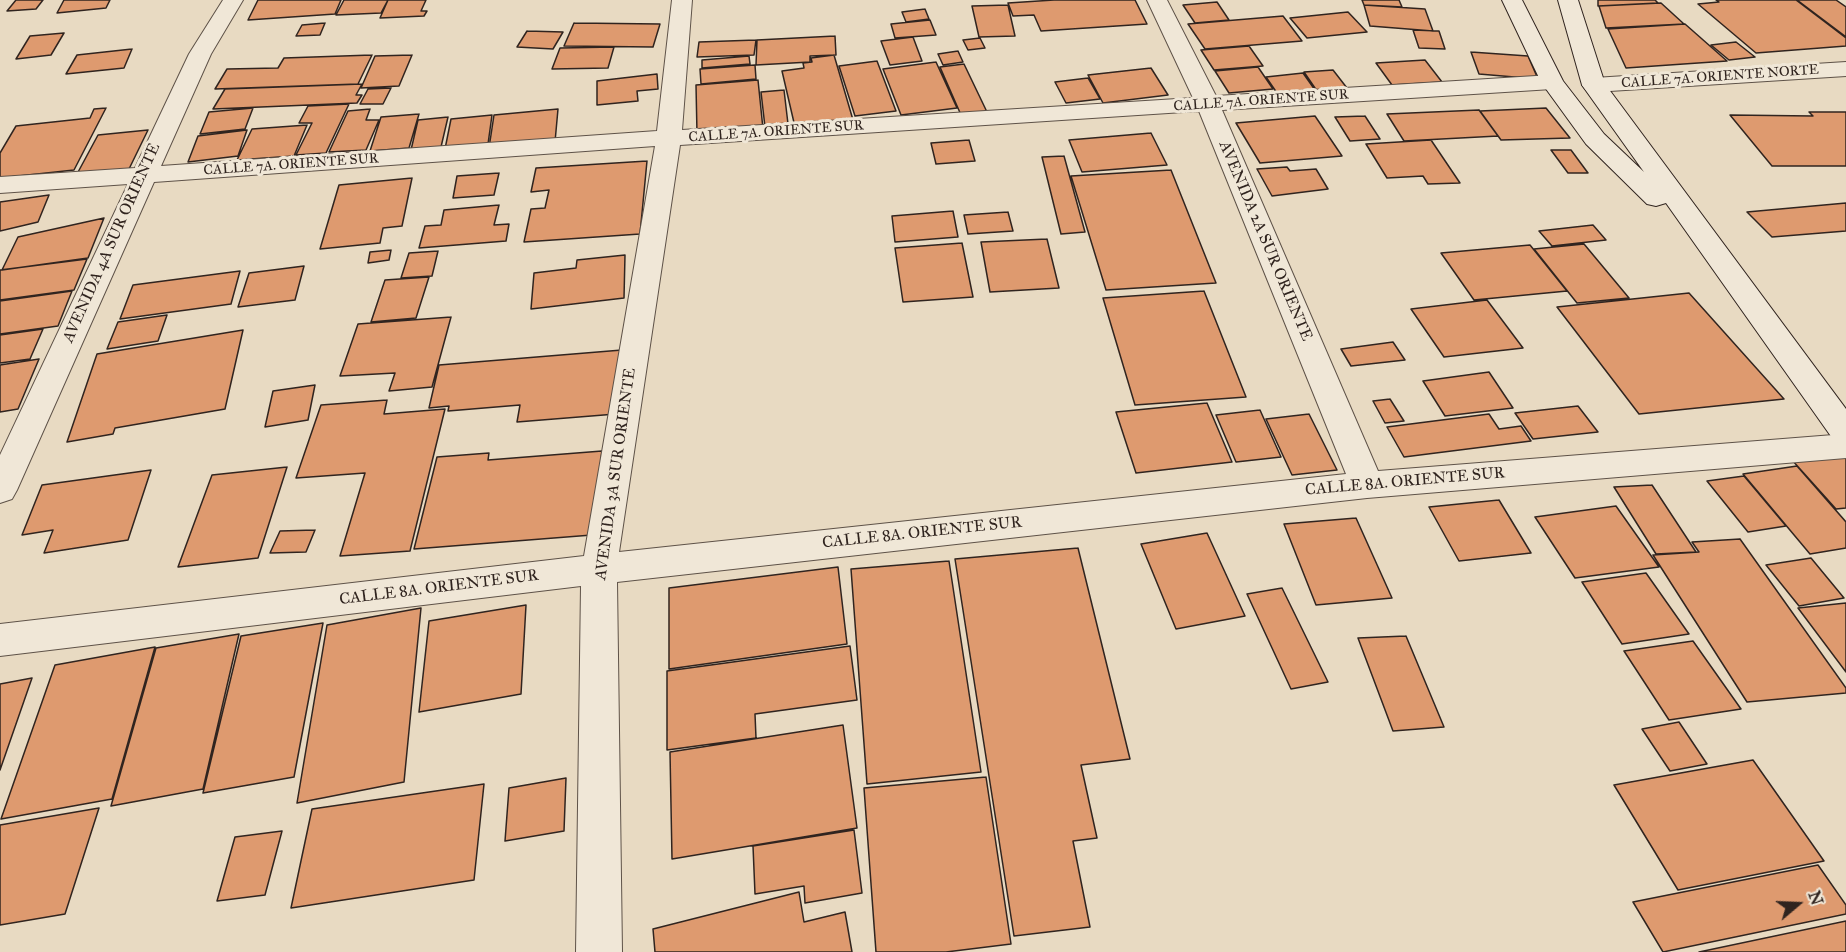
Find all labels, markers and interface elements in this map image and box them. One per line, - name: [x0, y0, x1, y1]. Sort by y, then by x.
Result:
- street label: CALLE 7A. ORIENTE NORTE: [1621, 62, 1819, 92]
- street label: CALLE 7A. ORIENTE SUR: [1173, 87, 1349, 115]
- street label: CALLE 7A. ORIENTE SUR: [688, 118, 864, 146]
- street label: AVENIDA 2A SUR ORIENTE: [1214, 138, 1316, 344]
- street label: AVENIDA 4A SUR ORIENTE: [59, 140, 165, 346]
- street label: CALLE 7A. ORIENTE SUR: [203, 151, 379, 179]
- street label: AVENIDA 3A SUR ORIENTE: [592, 367, 640, 581]
- street label: CALLE 8A. ORIENTE SUR: [1304, 464, 1506, 500]
- street label: CALLE 8A. ORIENTE SUR: [821, 513, 1023, 553]
- street label: CALLE 8A. ORIENTE SUR: [338, 566, 540, 610]
- north arrow: [1768, 874, 1828, 934]
- text: N: [1804, 888, 1827, 907]

